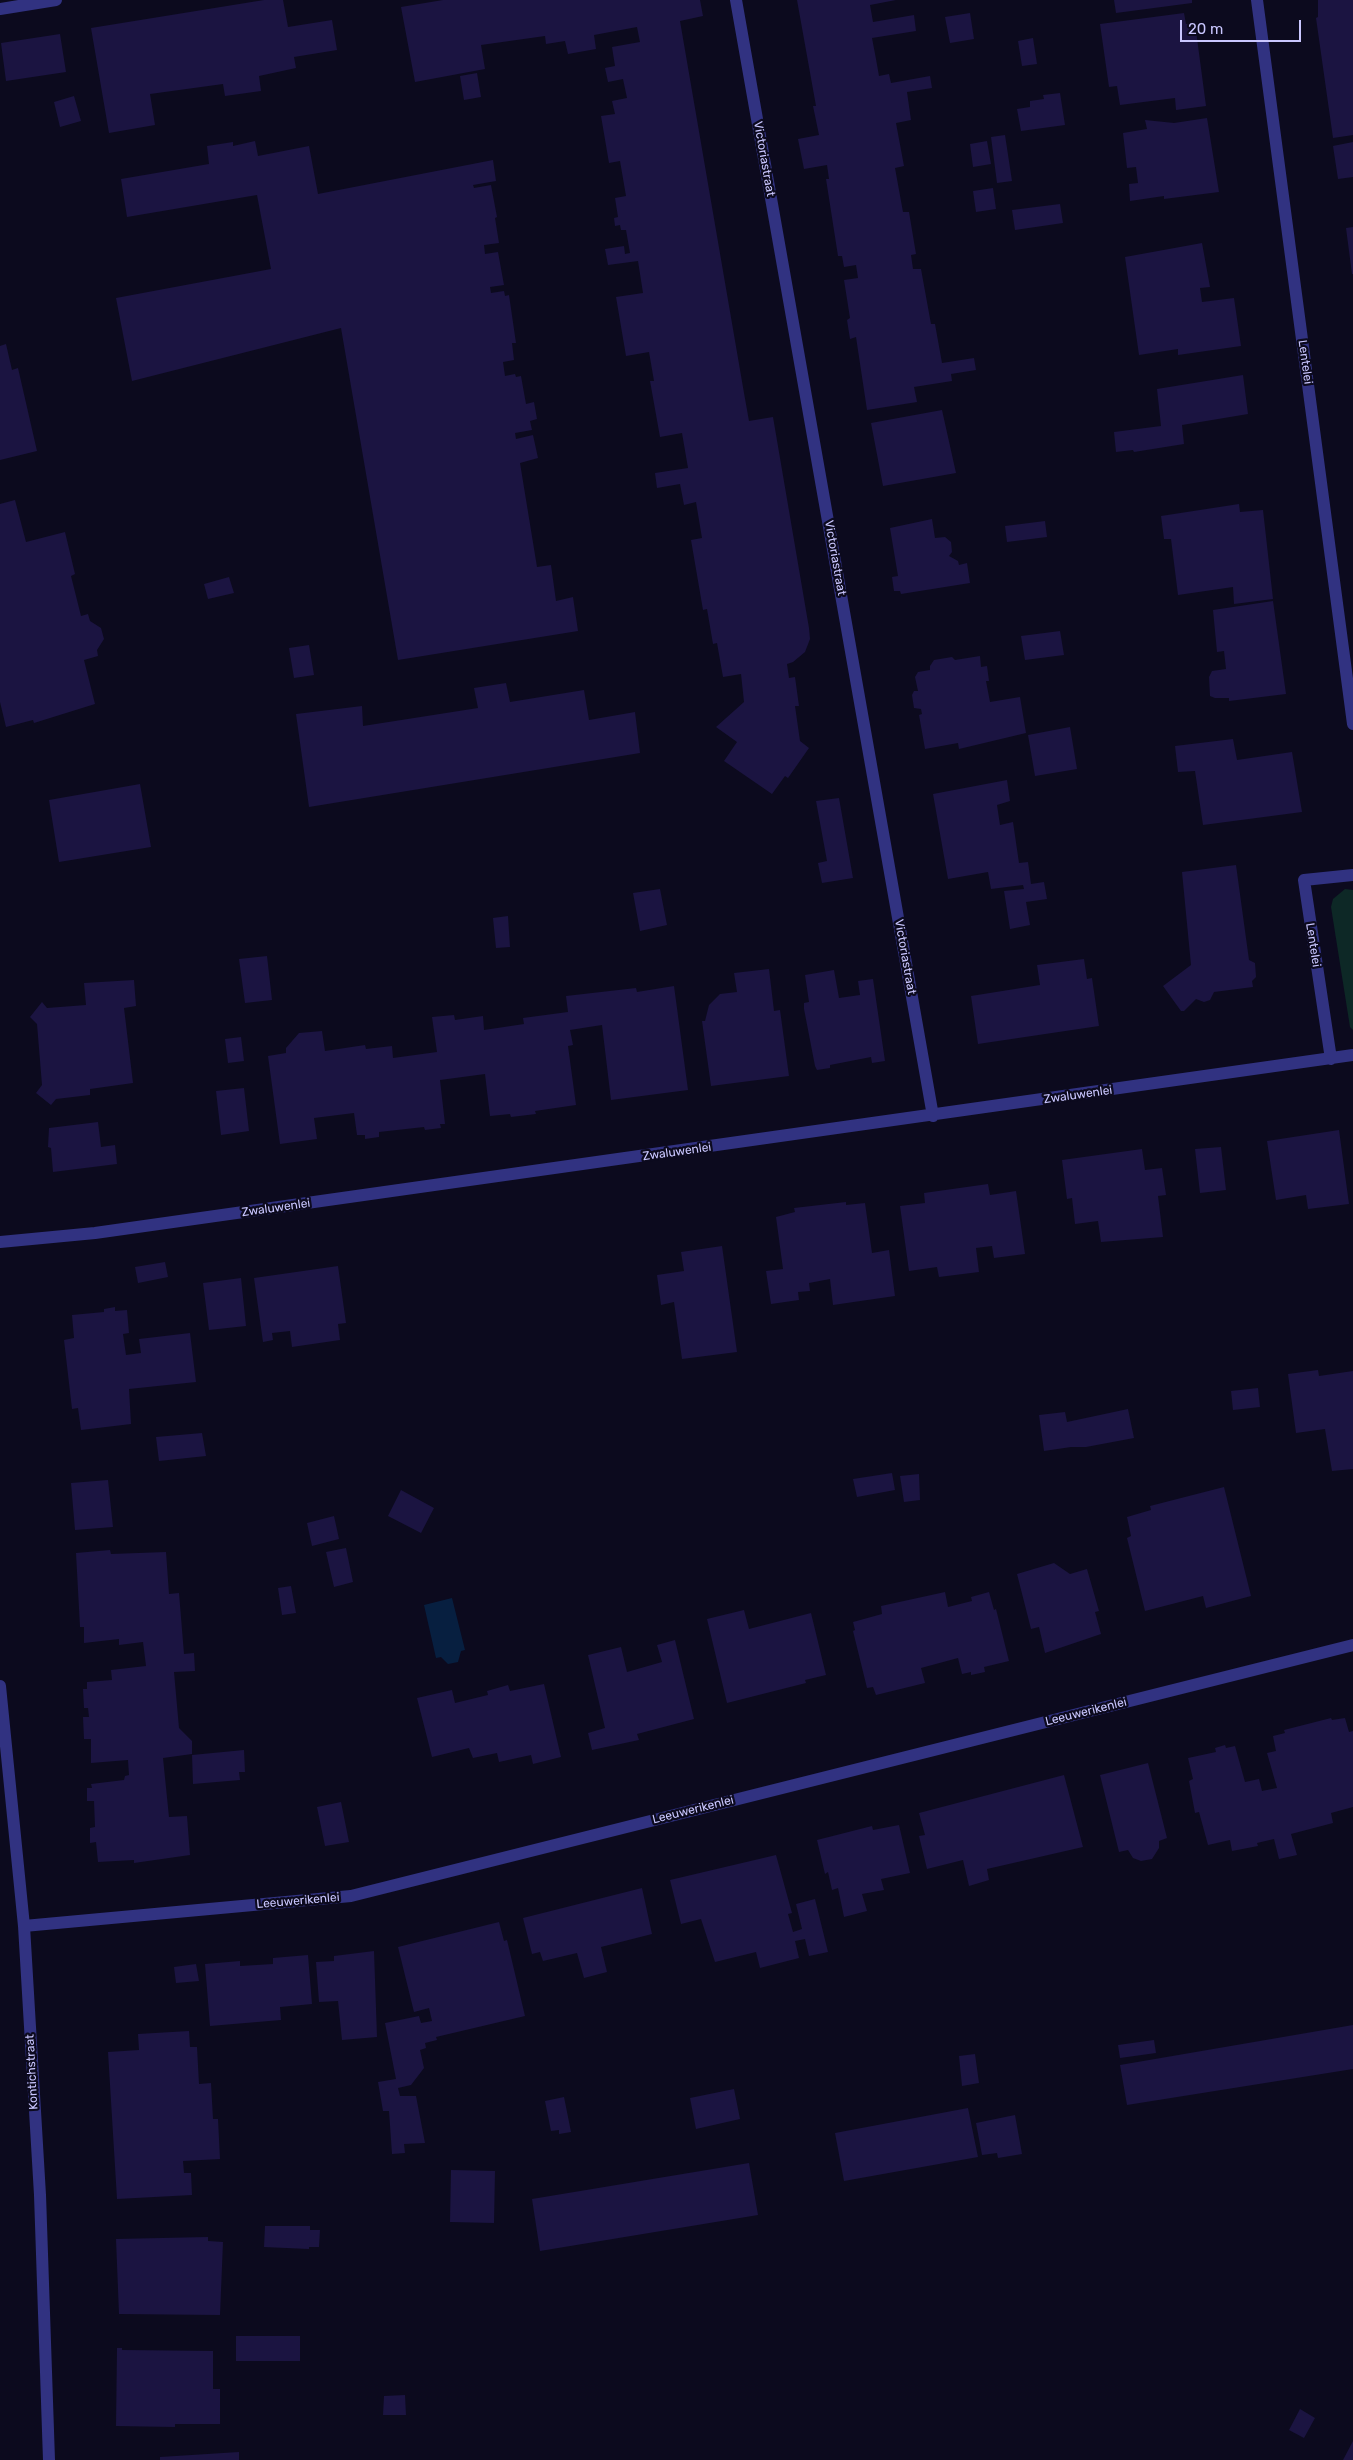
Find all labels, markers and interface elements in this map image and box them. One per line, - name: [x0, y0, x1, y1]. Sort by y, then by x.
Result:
- scale bar: [1183, 10, 1304, 42]
- text: 20 m: [1188, 20, 1223, 38]
- street label: Victoriastraat: [750, 120, 778, 198]
- street label: Lentelei: [1295, 339, 1315, 385]
- street label: Victoriastraat: [821, 519, 849, 597]
- street label: Victoriastraat: [891, 918, 919, 996]
- street label: Lentelei: [1302, 922, 1324, 968]
- street label: Zwaluwenlei: [1043, 1083, 1113, 1107]
- street label: Zwaluwenlei: [642, 1140, 712, 1164]
- street label: Zwaluwenlei: [241, 1196, 311, 1220]
- street label: Leeuwerikenlei: [1044, 1695, 1128, 1729]
- street label: Leeuwerikenlei: [651, 1793, 735, 1827]
- street label: Leeuwerikenlei: [256, 1890, 340, 1912]
- street label: Kontichstraat: [23, 2034, 41, 2110]

